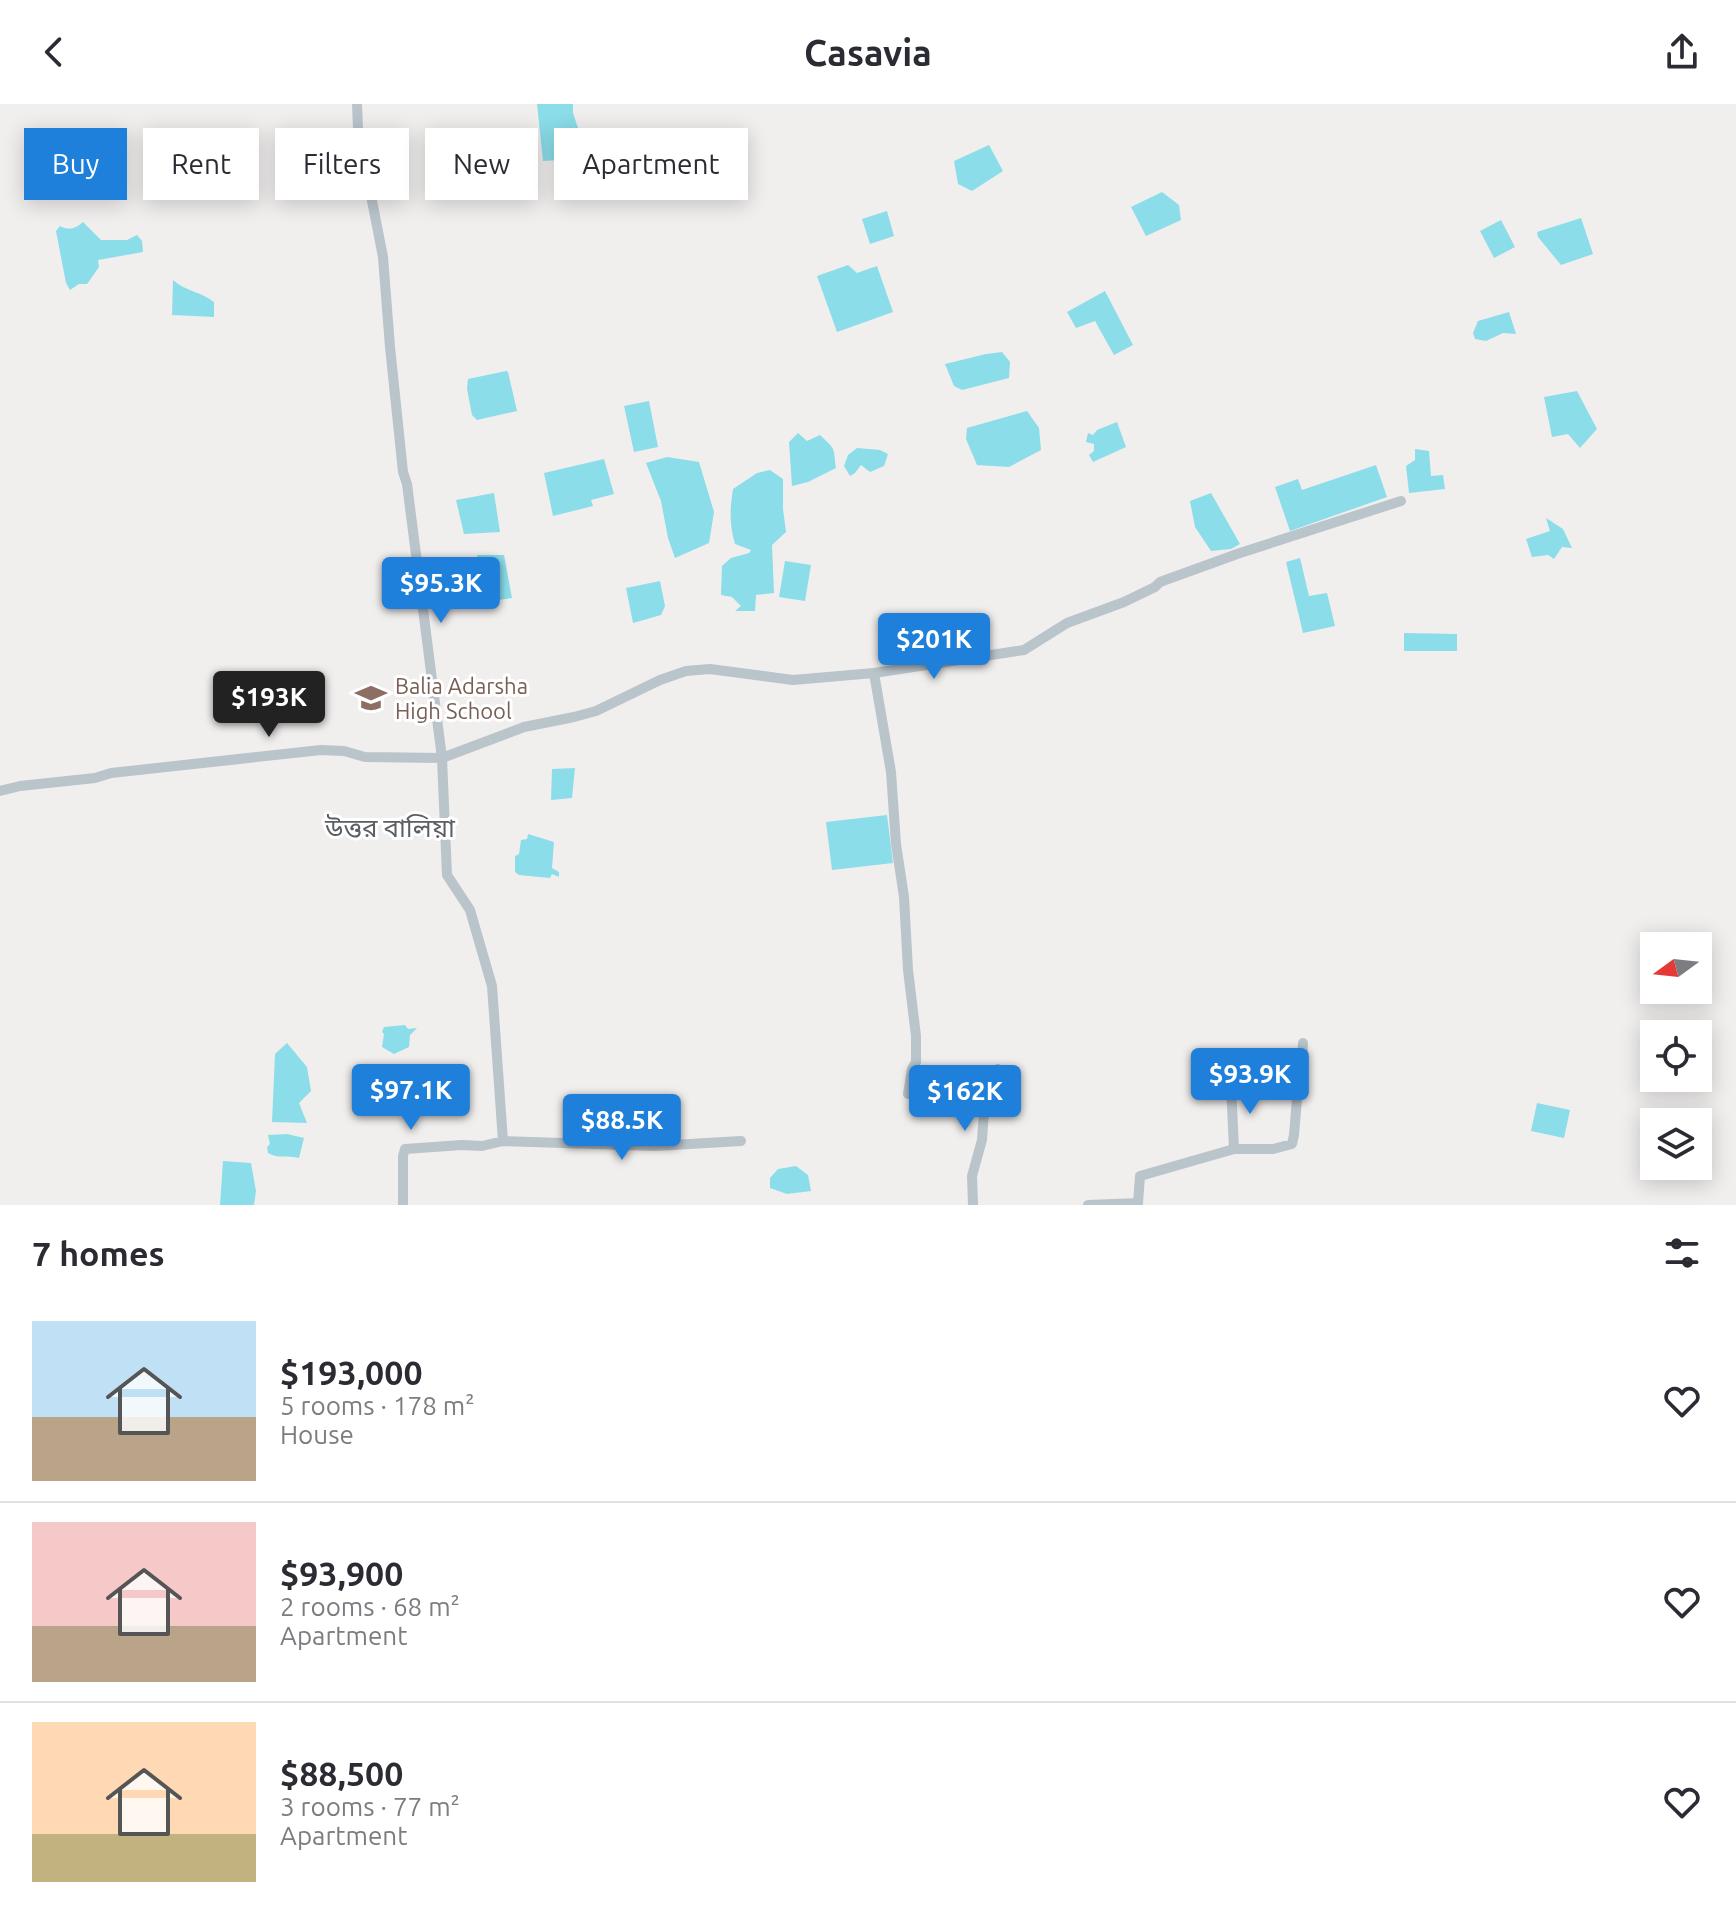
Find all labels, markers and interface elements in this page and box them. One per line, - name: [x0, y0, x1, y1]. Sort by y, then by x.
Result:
- icon: back: [32, 30, 76, 74]
- icon: share: [1660, 30, 1704, 74]
- text: Casavia: [804, 32, 932, 73]
- chip: Buy: [24, 128, 127, 200]
- chip: Rent: [143, 128, 259, 200]
- chip: Filters: [275, 128, 409, 200]
- chip: New: [425, 128, 538, 200]
- chip: Apartment: [554, 128, 748, 200]
- pin: $95.3K: [376, 557, 506, 625]
- text: $95.3K: [400, 568, 482, 597]
- pin: $201K: [878, 613, 990, 681]
- text: $201K: [896, 624, 972, 653]
- pin: $193K: [213, 671, 325, 739]
- place label: Balia Adarsha High School: [395, 673, 528, 723]
- school or university icon: Balia Adarsha High School: [354, 681, 388, 715]
- text: $193K: [231, 682, 307, 711]
- district label: উত্তর বালিয়া: [324, 813, 456, 842]
- north arrow: [1640, 932, 1712, 1004]
- map controls: [1640, 932, 1712, 1180]
- button: locate: [1640, 1020, 1712, 1092]
- pin: $93.9K: [1185, 1048, 1315, 1116]
- text: $93.9K: [1209, 1059, 1291, 1088]
- pin: $97.1K: [346, 1064, 476, 1132]
- pin: $162K: [909, 1065, 1021, 1133]
- text: $97.1K: [370, 1075, 452, 1104]
- text: $162K: [927, 1076, 1003, 1105]
- pin: $88.5K: [557, 1094, 687, 1162]
- text: $88.5K: [581, 1105, 663, 1134]
- button: layers: [1640, 1108, 1712, 1180]
- icon: filters: [1660, 1231, 1704, 1275]
- text: 7 homes: [32, 1234, 165, 1272]
- icon: home: [96, 1353, 192, 1449]
- text: $193,000: [280, 1353, 423, 1391]
- icon: heart: [1660, 1379, 1704, 1423]
- text: 5 rooms · 178 m²: [280, 1391, 475, 1420]
- text: House: [280, 1420, 354, 1449]
- icon: home: [96, 1554, 192, 1650]
- text: $93,900: [280, 1554, 403, 1592]
- icon: heart: [1660, 1580, 1704, 1624]
- text: 2 rooms · 68 m²: [280, 1592, 460, 1621]
- text: Apartment: [280, 1621, 407, 1650]
- icon: home: [96, 1754, 192, 1850]
- text: $88,500: [280, 1754, 403, 1792]
- icon: heart: [1660, 1780, 1704, 1824]
- text: 3 rooms · 77 m²: [280, 1792, 460, 1821]
- text: Apartment: [280, 1821, 407, 1850]

